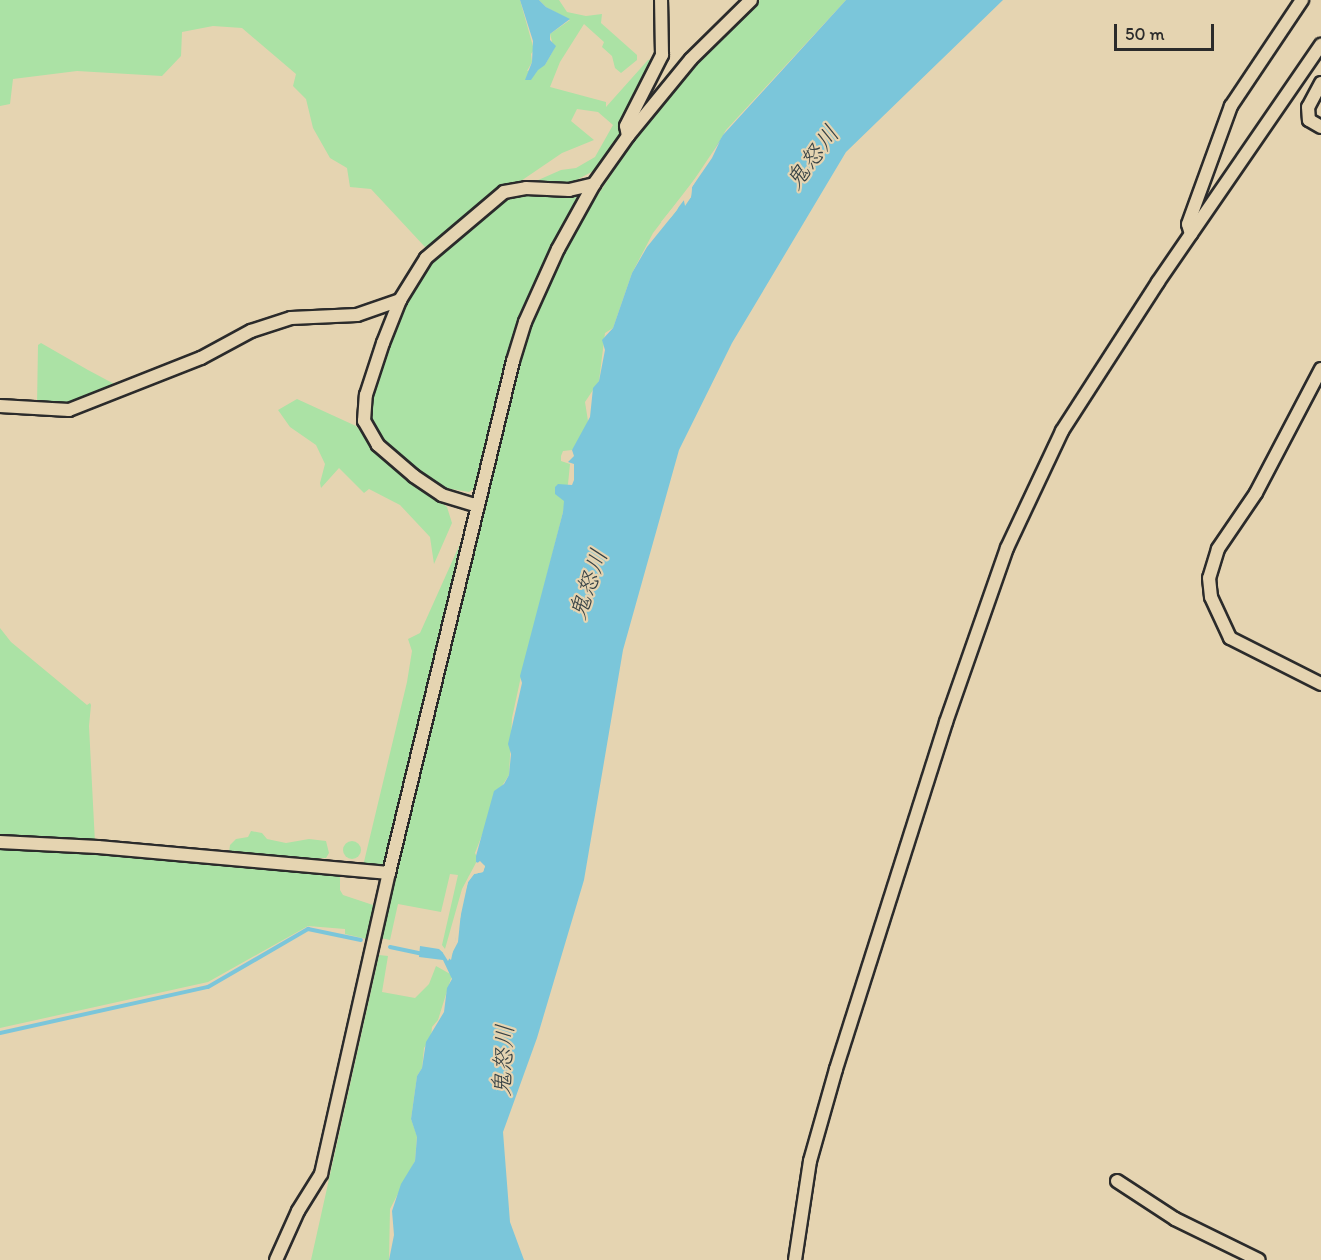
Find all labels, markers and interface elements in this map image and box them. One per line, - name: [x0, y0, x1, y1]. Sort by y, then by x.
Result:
- scale bar: [1117, 12, 1218, 50]
- text: 50 m: [1125, 23, 1165, 45]
- water label: 鬼怒川: [779, 120, 845, 194]
- water label: 鬼怒川: [563, 545, 613, 623]
- water label: 鬼怒川: [487, 1023, 519, 1097]

